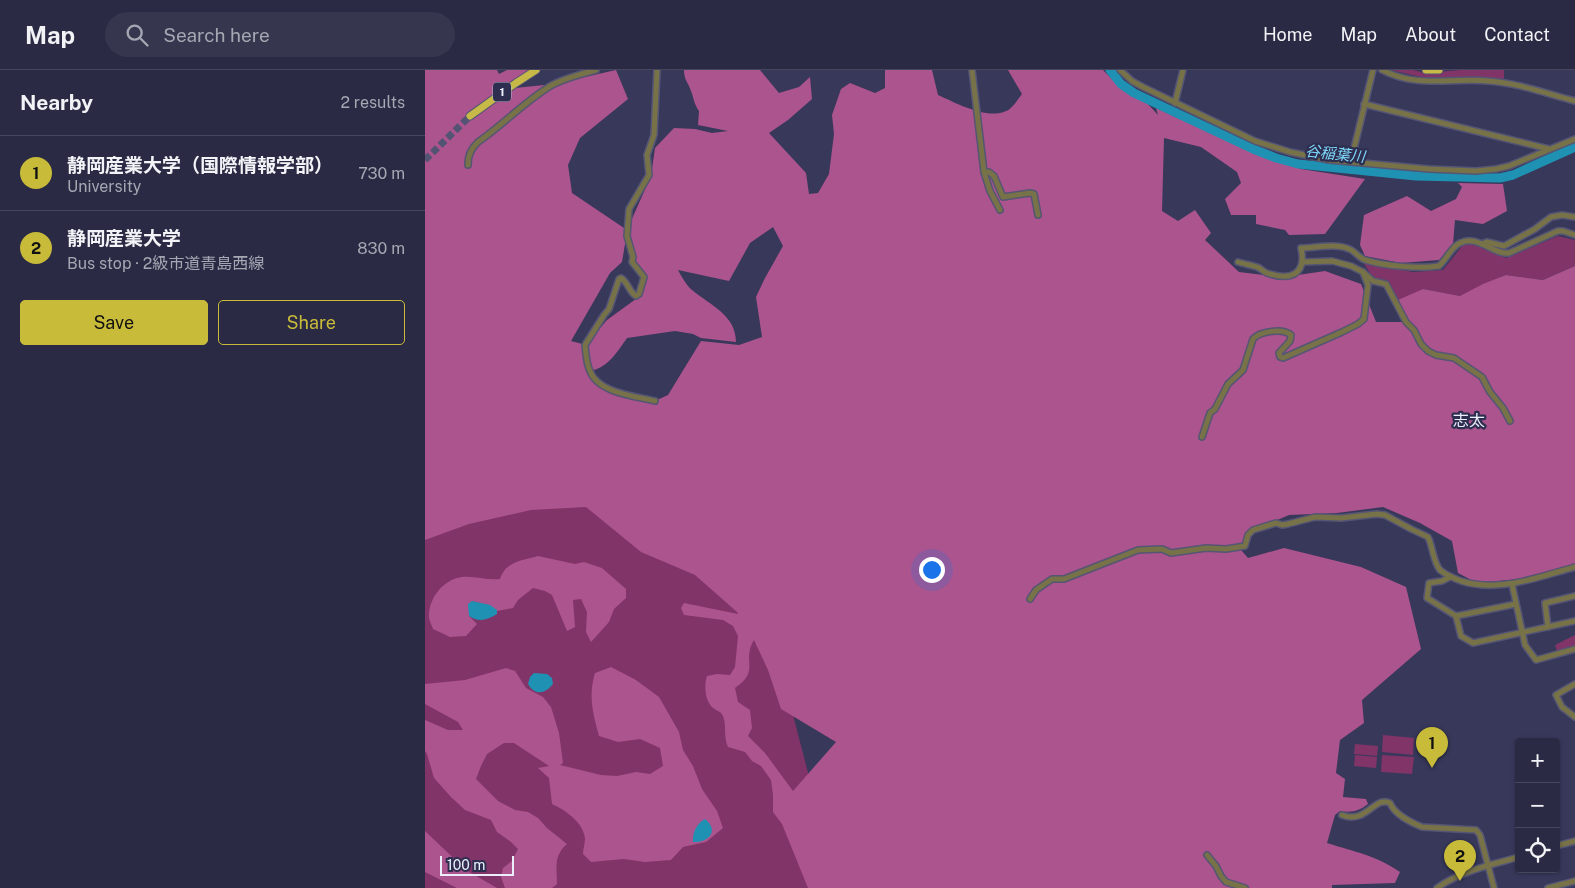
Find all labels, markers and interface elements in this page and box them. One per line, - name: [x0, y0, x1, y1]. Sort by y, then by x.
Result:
- search box: [105, 12, 455, 57]
- text: Map: [25, 21, 75, 49]
- icon: search: [123, 21, 151, 49]
- text: Search here: [163, 24, 270, 46]
- text: Home: [1263, 24, 1313, 45]
- text: Map: [1341, 24, 1377, 45]
- text: About: [1405, 24, 1456, 45]
- text: Contact: [1484, 24, 1550, 45]
- road number: 1: [493, 83, 511, 102]
- text: Nearby: [20, 90, 93, 115]
- text: 2 results: [340, 93, 405, 112]
- water label: 谷稲葉川: [1304, 142, 1368, 165]
- text: 静岡産業大学（国際情報学部）: [67, 154, 333, 176]
- text: 1: [33, 164, 39, 183]
- text: 730 m: [358, 164, 405, 183]
- text: University: [67, 177, 141, 196]
- text: 静岡産業大学: [67, 227, 181, 249]
- text: 2: [31, 239, 41, 258]
- text: 830 m: [357, 239, 405, 258]
- text: Bus stop · 2級市道青島西線: [67, 254, 264, 273]
- button: Save: [20, 300, 208, 345]
- button: Share: [218, 300, 405, 345]
- district label: 志太: [1453, 411, 1485, 430]
- your location: [919, 557, 945, 583]
- pin: 1: [1416, 727, 1448, 768]
- map controls: [1515, 738, 1560, 873]
- button: +: [1515, 738, 1560, 783]
- button: −: [1515, 783, 1560, 828]
- button: locate: [1515, 828, 1560, 873]
- pin: 2: [1444, 840, 1476, 881]
- scale bar: [440, 853, 514, 876]
- text: 100 m: [447, 857, 485, 873]

